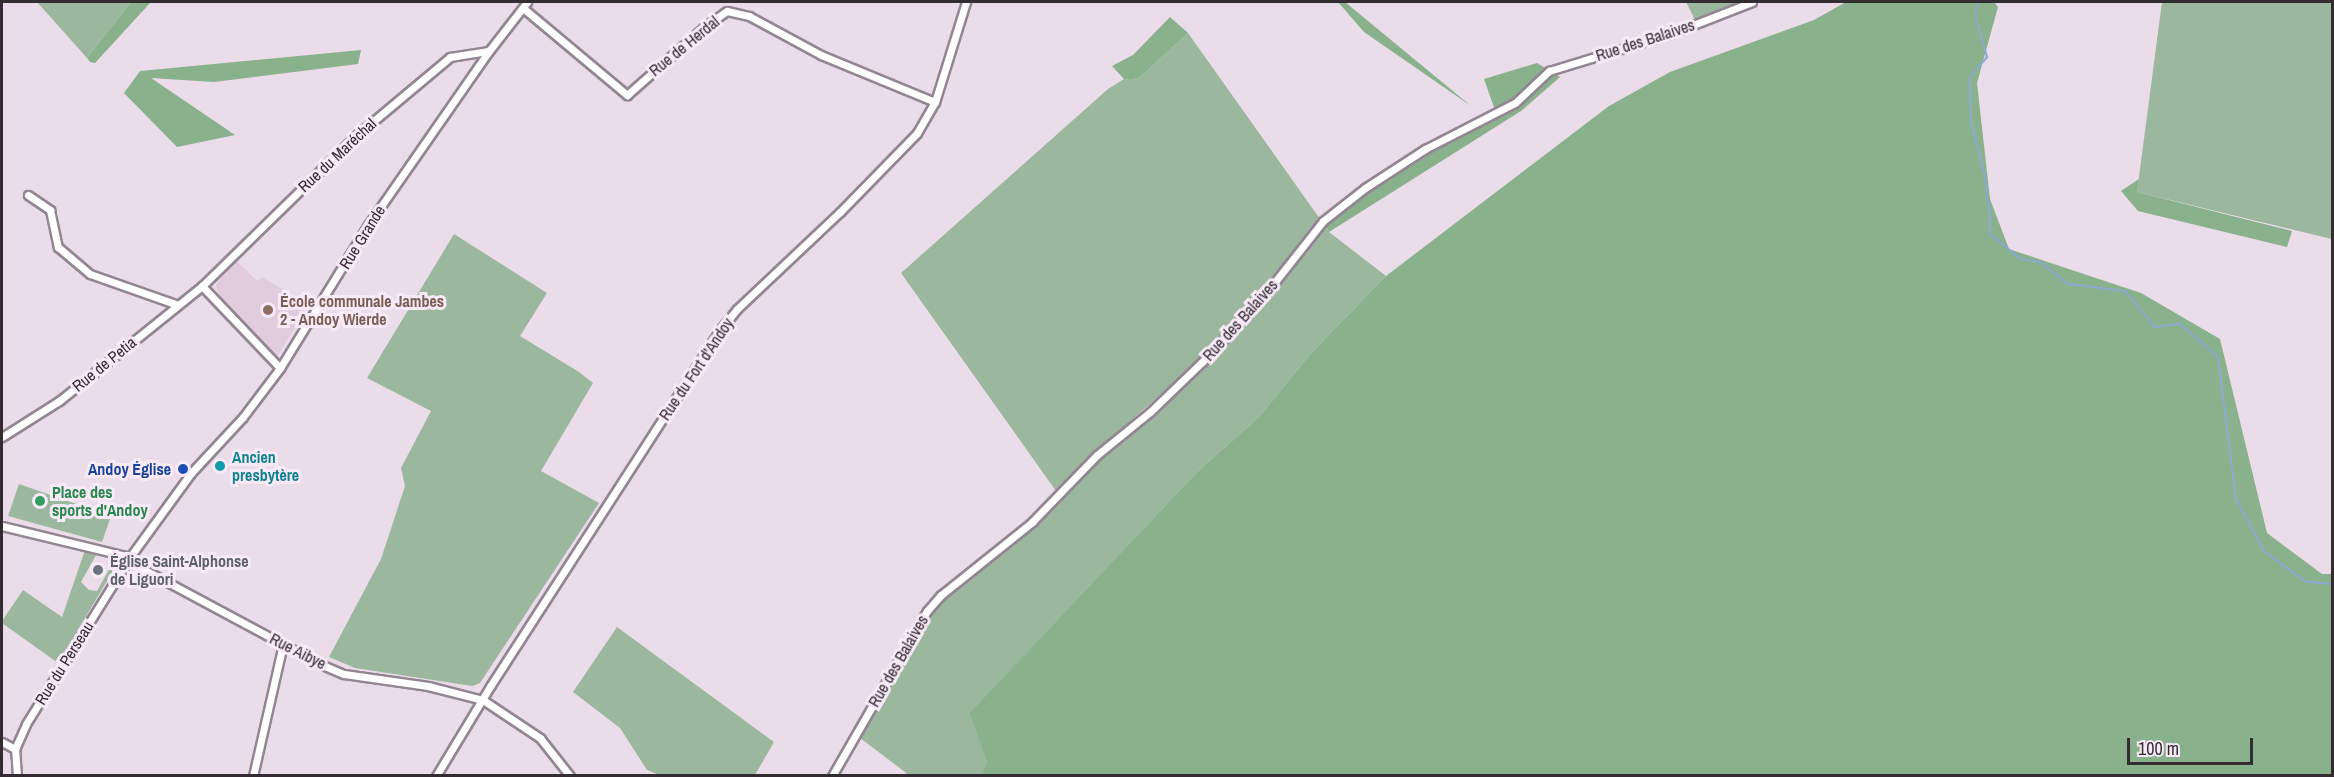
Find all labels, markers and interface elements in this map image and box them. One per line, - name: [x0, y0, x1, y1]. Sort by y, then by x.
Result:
- street label: Rue de Herdal: [645, 12, 723, 80]
- street label: Rue des Balaives: [1593, 15, 1697, 65]
- street label: Rue du Maréchal: [294, 114, 380, 196]
- street label: Rue Grande: [335, 202, 389, 272]
- street label: Rue des Balaives: [1198, 275, 1282, 365]
- place label: École communale Jambes 2 - Andoy Wierde: [280, 291, 444, 329]
- marker: École communale Jambes 2 - Andoy Wierde: [261, 303, 275, 317]
- street label: Rue du Fort d'Andoy: [655, 314, 737, 424]
- street label: Rue de Petia: [68, 332, 140, 396]
- place label: Ancien presbytère: [232, 447, 299, 485]
- place label: Andoy Église: [88, 459, 171, 479]
- marker: Ancien presbytère: [213, 459, 227, 473]
- marker: Andoy Église: [176, 462, 190, 476]
- place label: Place des sports d'Andoy: [52, 482, 148, 520]
- marker: Place des sports d'Andoy: [33, 494, 47, 508]
- place label: Église Saint-Alphonse de Liguori: [110, 551, 249, 589]
- marker: Église Saint-Alphonse de Liguori: [91, 563, 105, 577]
- street label: Rue des Balaives: [864, 612, 932, 710]
- street label: Rue du Perseau: [31, 618, 97, 708]
- street label: Rue Aibye: [266, 629, 330, 673]
- scale bar: [2130, 726, 2256, 764]
- text: 100 m: [2138, 736, 2179, 761]

